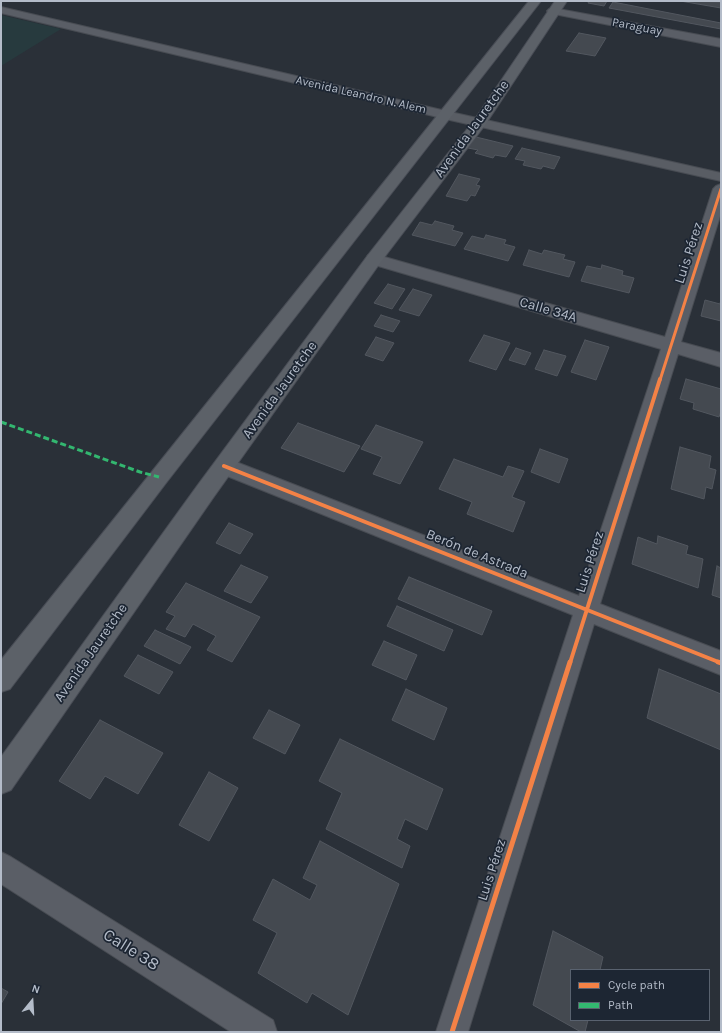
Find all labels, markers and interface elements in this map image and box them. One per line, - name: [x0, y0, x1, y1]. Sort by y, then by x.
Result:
- street label: Paraguay: [611, 15, 663, 39]
- street label: Avenida Leandro N. Alem: [294, 73, 428, 117]
- street label: Avenida Jauretche: [431, 77, 513, 181]
- street label: Luis Pérez: [671, 220, 707, 286]
- street label: Calle 34A: [517, 294, 579, 326]
- street label: Avenida Jauretche: [239, 338, 321, 442]
- street label: Berón de Astrada: [423, 526, 531, 582]
- street label: Luis Pérez: [572, 529, 608, 595]
- street label: Avenida Jauretche: [51, 601, 131, 705]
- street label: Luis Pérez: [474, 837, 510, 903]
- street label: Calle 38: [99, 925, 163, 975]
- legend: [570, 969, 710, 1021]
- text: Cycle path: [608, 978, 665, 992]
- north arrow: [12, 981, 52, 1021]
- text: N: [30, 982, 42, 997]
- text: Path: [608, 998, 633, 1012]

